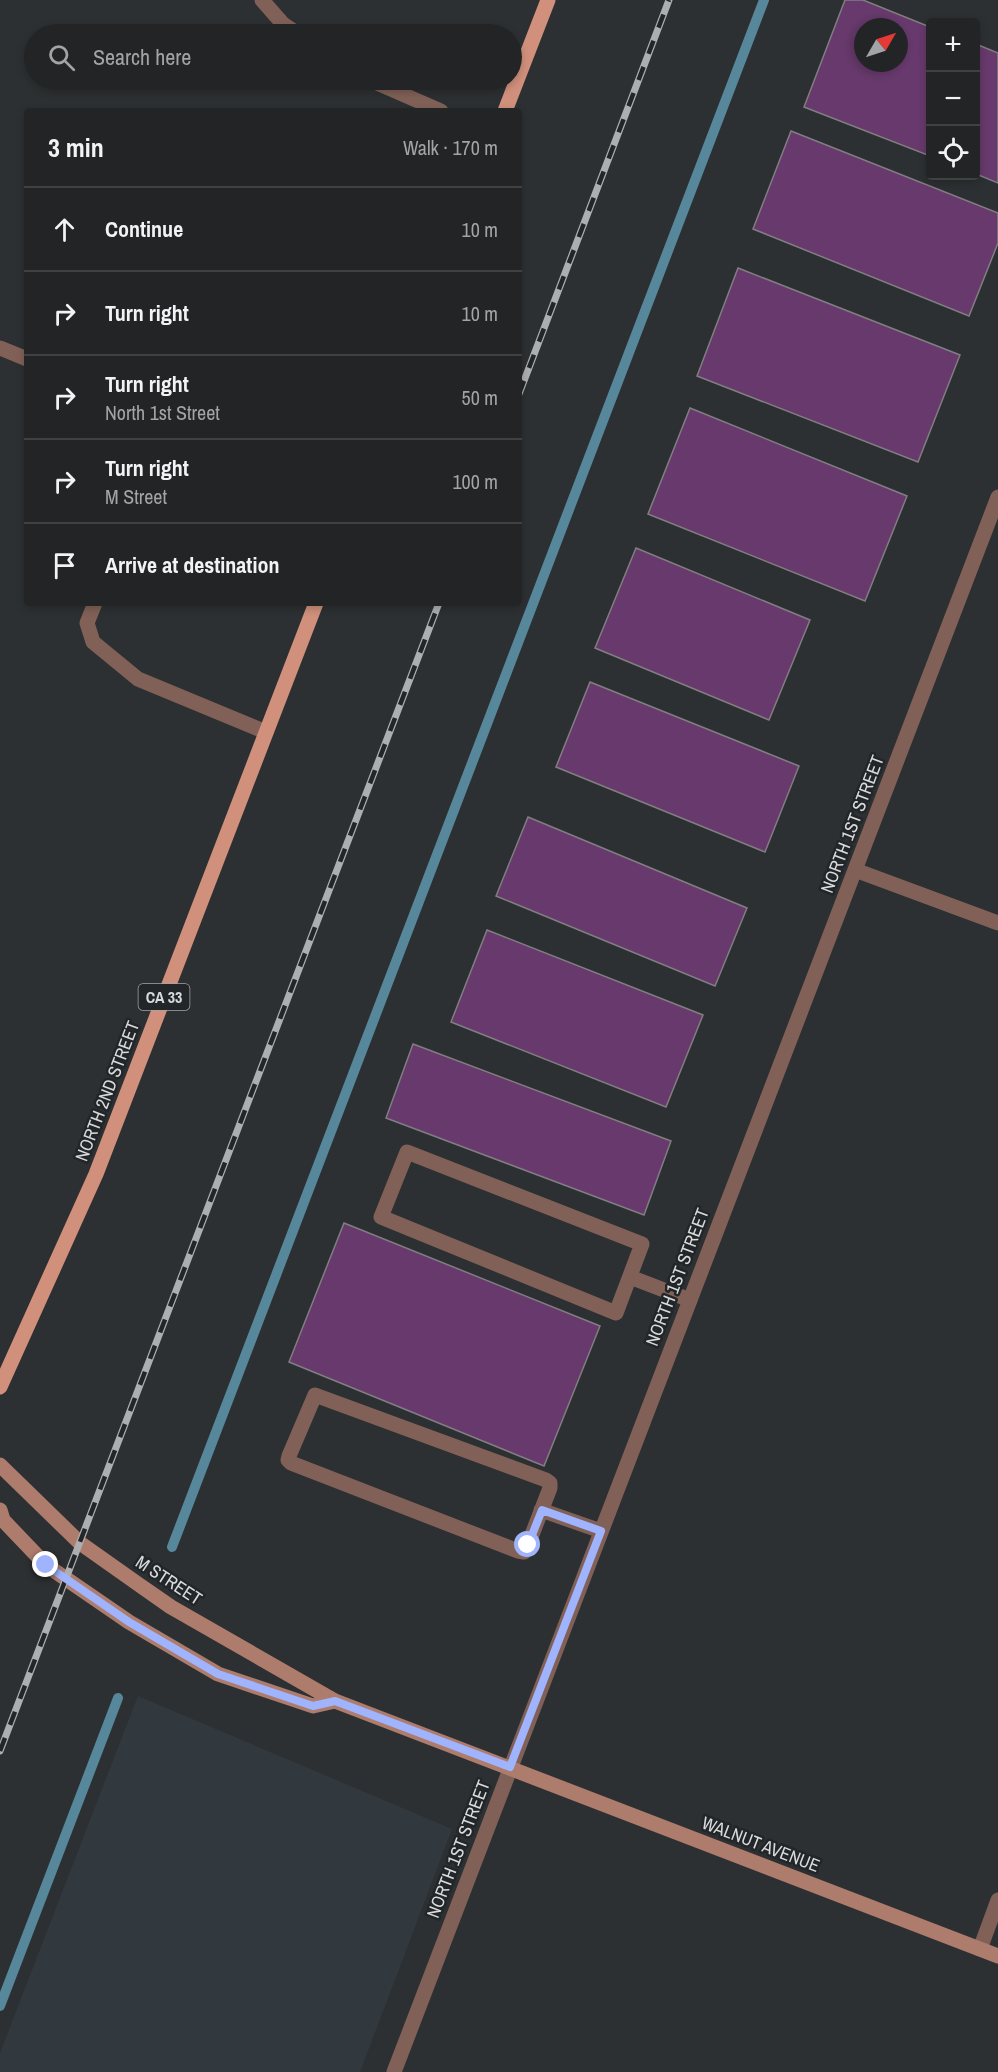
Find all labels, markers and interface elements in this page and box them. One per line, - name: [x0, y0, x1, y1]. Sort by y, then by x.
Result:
- north arrow: [854, 18, 908, 72]
- map controls: [926, 18, 980, 180]
- button: +: [926, 18, 980, 72]
- search box: [24, 24, 522, 90]
- icon: search: [45, 41, 78, 74]
- text: Search here: [93, 42, 191, 72]
- button: −: [926, 72, 980, 126]
- button: locate: [926, 126, 980, 180]
- text: 3 min: [48, 130, 104, 165]
- text: Walk · 170 m: [403, 134, 498, 161]
- icon: ahead: [48, 213, 81, 246]
- text: Continue: [105, 214, 183, 244]
- text: 10 m: [462, 216, 498, 243]
- icon: right: [48, 297, 81, 330]
- text: Turn right: [105, 298, 189, 328]
- text: 10 m: [462, 300, 498, 327]
- text: Turn right: [105, 369, 189, 399]
- icon: right: [48, 381, 81, 414]
- text: 50 m: [462, 384, 498, 411]
- text: North 1st Street: [105, 399, 220, 426]
- text: Turn right: [105, 453, 189, 483]
- icon: right: [48, 465, 81, 498]
- text: 100 m: [452, 468, 498, 495]
- text: M Street: [105, 483, 167, 510]
- icon: arrive: [48, 549, 81, 582]
- text: Arrive at destination: [105, 550, 279, 580]
- street label: NORTH 1ST STREET: [814, 752, 890, 896]
- road number: CA 33: [138, 984, 190, 1010]
- street label: NORTH 2ND STREET: [69, 1017, 145, 1165]
- street label: NORTH 1ST STREET: [639, 1205, 715, 1349]
- route start: [514, 1531, 540, 1557]
- street label: M STREET: [131, 1549, 207, 1611]
- route end: [32, 1551, 58, 1577]
- street label: NORTH 1ST STREET: [420, 1777, 496, 1921]
- street label: WALNUT AVENUE: [698, 1810, 824, 1878]

